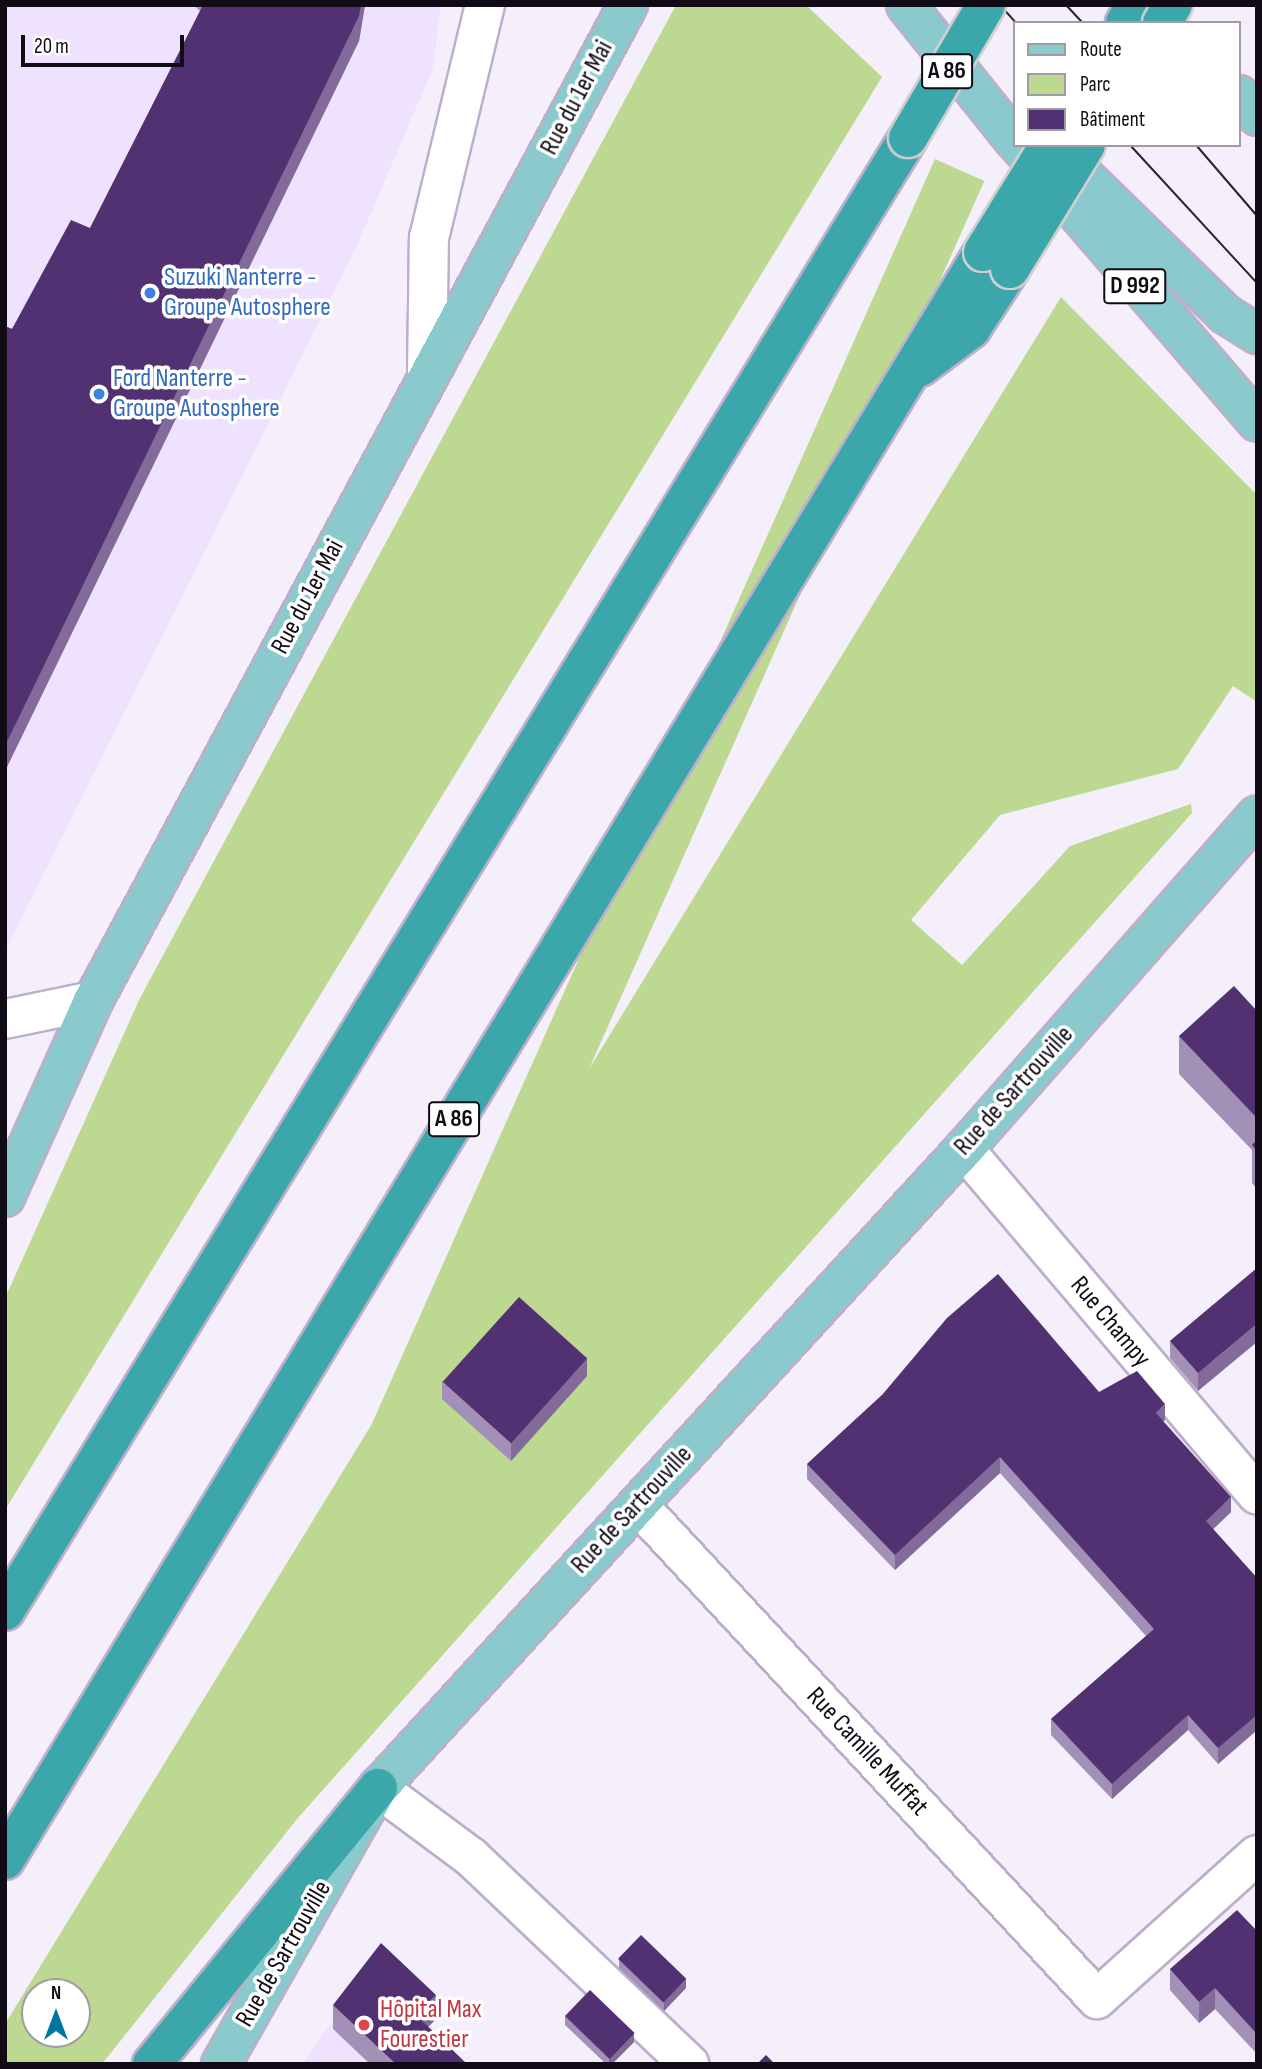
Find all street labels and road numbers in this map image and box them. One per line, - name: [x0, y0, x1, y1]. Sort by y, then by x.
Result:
- street label: Rue du 1er Mai: [534, 36, 620, 160]
- road number: A 86: [921, 50, 973, 92]
- road number: D 992: [1102, 265, 1168, 306]
- street label: Rue du 1er Mai: [265, 535, 351, 659]
- street label: Rue de Sartrouville: [948, 1020, 1080, 1162]
- road number: A 86: [428, 1098, 480, 1140]
- street label: Rue Champy: [1063, 1270, 1157, 1374]
- street label: Rue de Sartrouville: [565, 1440, 699, 1580]
- street label: Rue Camille Muffat: [800, 1681, 934, 1823]
- street label: Rue de Sartrouville: [230, 1875, 338, 2033]

